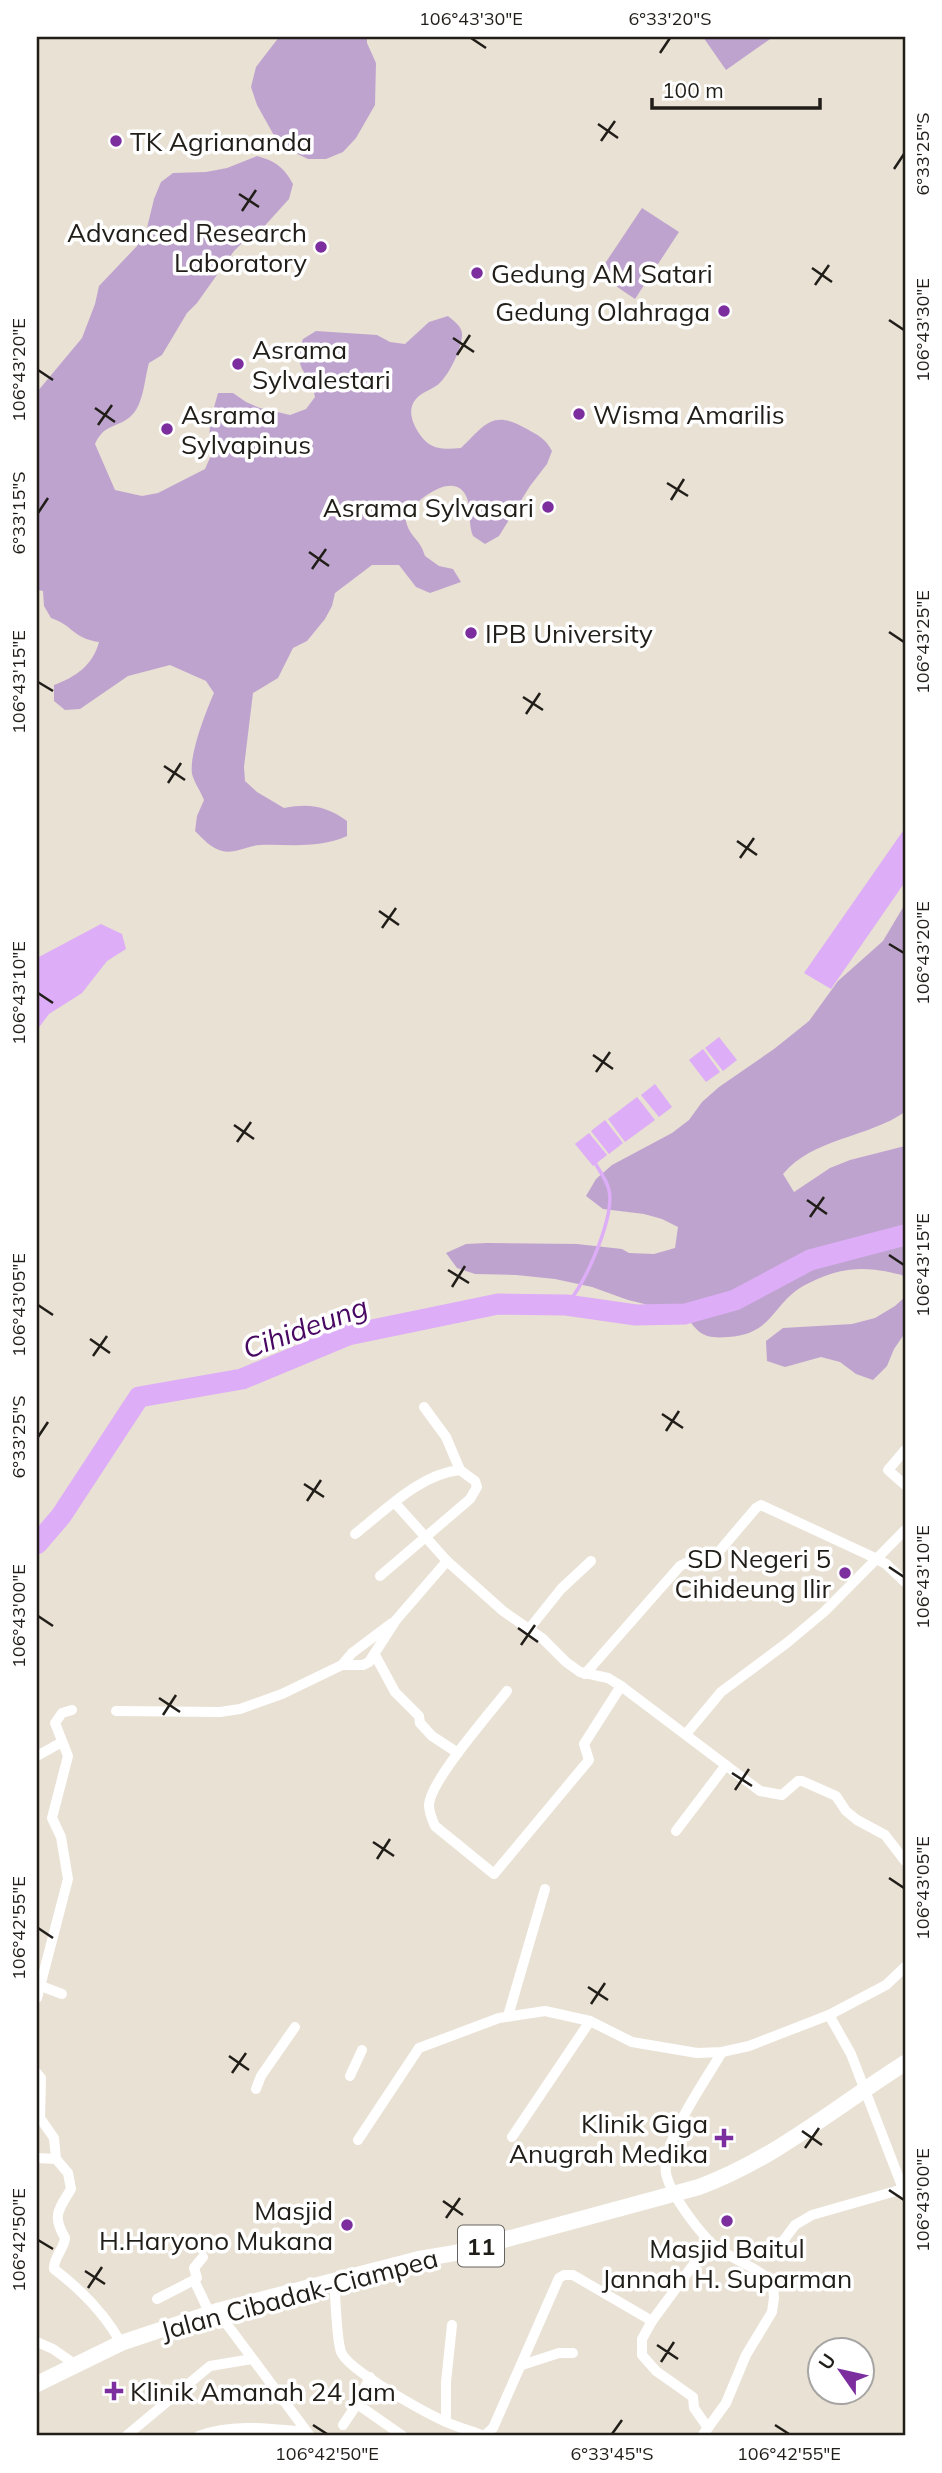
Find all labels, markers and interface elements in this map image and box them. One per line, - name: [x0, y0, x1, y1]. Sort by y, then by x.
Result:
- text: 106°43'30"E: [419, 7, 523, 30]
- text: 6°33'20"S: [629, 7, 711, 30]
- scale bar: [652, 66, 820, 110]
- text: 100 m: [662, 77, 724, 103]
- text: 6°33'25"S: [911, 113, 934, 195]
- place label: TK Agriananda: [130, 125, 312, 158]
- marker: TK Agriananda: [108, 133, 124, 149]
- place label: Advanced Research Laboratory: [67, 216, 307, 279]
- marker: Advanced Research Laboratory: [313, 239, 329, 255]
- place label: Gedung AM Satari: [491, 257, 713, 290]
- marker: Gedung AM Satari: [469, 265, 485, 281]
- text: 106°43'30"E: [911, 278, 934, 382]
- place label: Gedung Olahraga: [495, 295, 710, 328]
- marker: Gedung Olahraga: [716, 303, 732, 319]
- text: 106°43'20"E: [7, 318, 30, 422]
- place label: Asrama Sylvalestari: [252, 333, 391, 396]
- marker: Asrama Sylvalestari: [230, 356, 246, 372]
- place label: Asrama Sylvapinus: [181, 398, 311, 461]
- place label: Wisma Amarilis: [593, 398, 785, 431]
- marker: Wisma Amarilis: [571, 406, 587, 422]
- marker: Asrama Sylvapinus: [159, 421, 175, 437]
- text: 6°33'15"S: [7, 472, 30, 554]
- place label: Asrama Sylvasari: [323, 491, 534, 524]
- marker: Asrama Sylvasari: [540, 499, 556, 515]
- text: 106°43'25"E: [911, 590, 934, 694]
- place label: IPB University: [485, 617, 653, 650]
- marker: IPB University: [463, 625, 479, 641]
- text: 106°43'15"E: [7, 630, 30, 734]
- text: 106°43'20"E: [911, 901, 934, 1005]
- text: 106°43'10"E: [7, 941, 30, 1045]
- text: 106°43'15"E: [911, 1213, 934, 1317]
- text: 106°43'05"E: [7, 1253, 30, 1357]
- water label: Cihideung: [238, 1288, 372, 1366]
- text: 6°33'25"S: [7, 1396, 30, 1478]
- text: 106°43'10"E: [911, 1525, 934, 1629]
- place label: SD Negeri 5 Cihideung Ilir: [675, 1542, 832, 1605]
- text: 106°43'00"E: [7, 1564, 30, 1668]
- marker: SD Negeri 5 Cihideung Ilir: [837, 1565, 853, 1581]
- text: 106°43'05"E: [911, 1836, 934, 1940]
- text: 106°42'55"E: [7, 1876, 30, 1980]
- place label: Klinik Giga Anugrah Medika: [509, 2107, 708, 2170]
- marker: Klinik Giga Anugrah Medika: [714, 2128, 734, 2148]
- text: 106°43'00"E: [911, 2148, 934, 2252]
- text: 106°42'50"E: [7, 2188, 30, 2292]
- place label: Masjid H.Haryono Mukana: [99, 2194, 333, 2257]
- marker: Masjid Baitul Jannah H. Suparman: [719, 2213, 735, 2229]
- marker: Masjid H.Haryono Mukana: [339, 2217, 355, 2233]
- road number: 11: [458, 2225, 504, 2266]
- place label: Masjid Baitul Jannah H. Suparman: [602, 2232, 852, 2295]
- street label: Jalan Cibadak-Ciampea: [157, 2241, 441, 2347]
- north arrow: [806, 2336, 876, 2406]
- text: U: [813, 2349, 841, 2374]
- place label: Klinik Amanah 24 Jam: [130, 2375, 396, 2408]
- marker: Klinik Amanah 24 Jam: [104, 2381, 124, 2401]
- text: 106°42'50"E: [275, 2442, 379, 2465]
- text: 6°33'45"S: [571, 2442, 653, 2465]
- text: 106°42'55"E: [737, 2442, 841, 2465]

